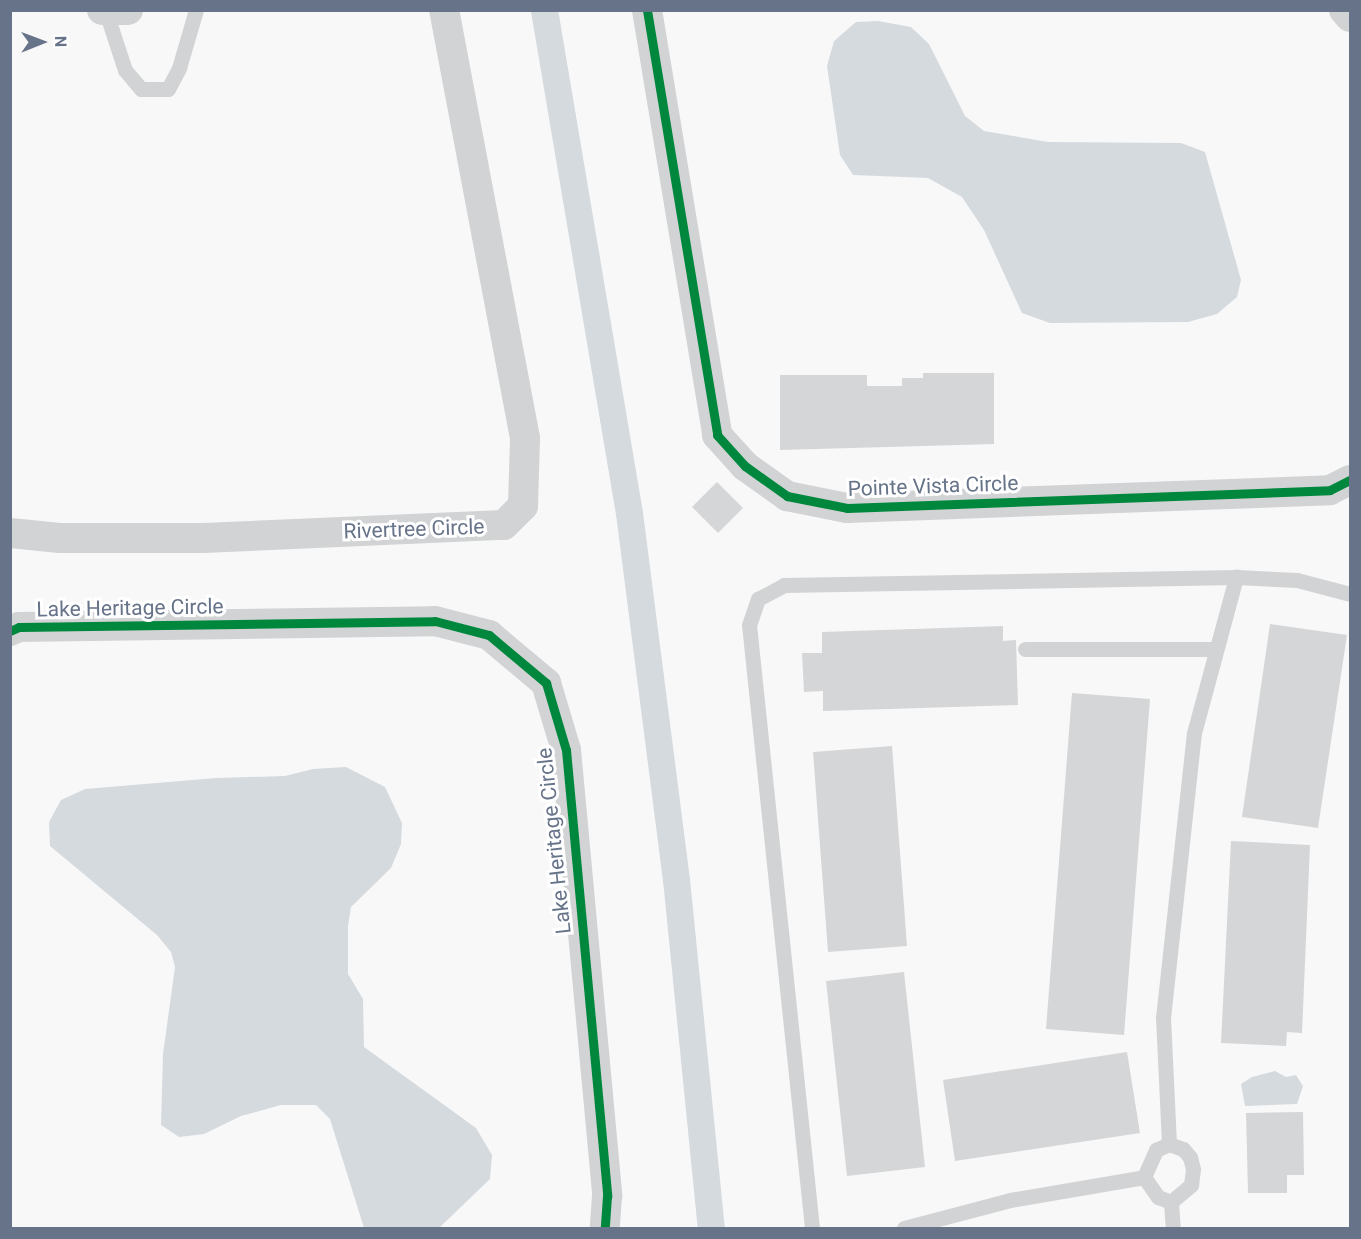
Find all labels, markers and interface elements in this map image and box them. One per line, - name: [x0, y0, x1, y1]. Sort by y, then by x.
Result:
- north arrow: [12, 12, 72, 72]
- text: N: [51, 36, 70, 47]
- street label: Pointe Vista Circle: [847, 470, 1019, 502]
- street label: Rivertree Circle: [343, 514, 485, 544]
- street label: Lake Heritage Circle: [36, 594, 224, 622]
- street label: Lake Heritage Circle: [532, 747, 576, 935]

